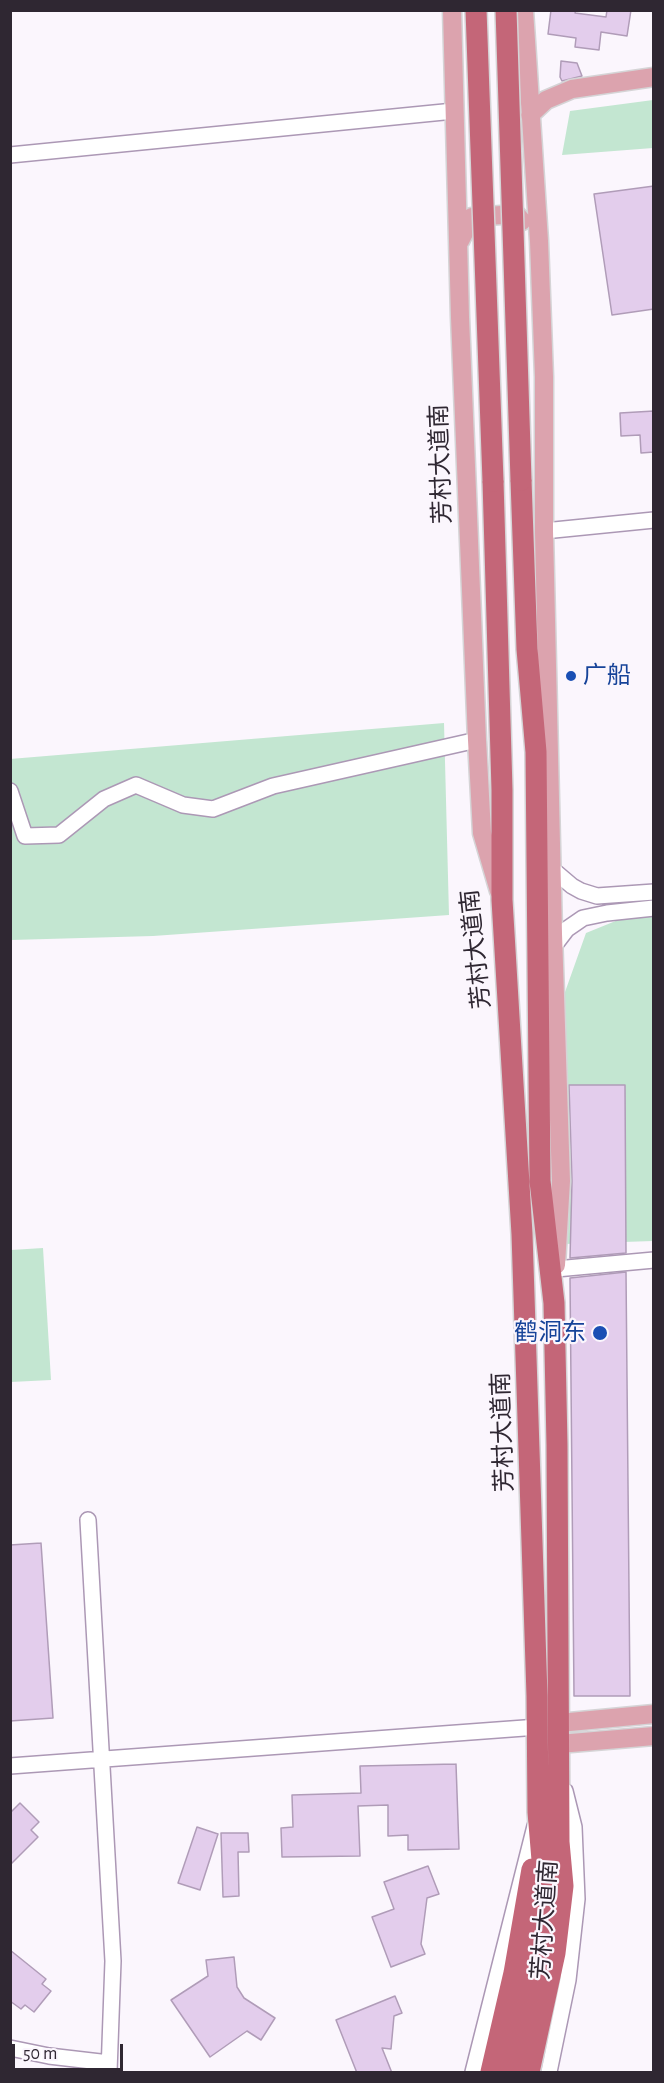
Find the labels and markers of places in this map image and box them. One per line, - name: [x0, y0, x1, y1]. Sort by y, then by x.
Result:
- place label: 广船: [583, 662, 631, 690]
- marker: 广船: [564, 669, 578, 683]
- place label: 鹤洞东: [514, 1319, 586, 1347]
- marker: 鹤洞东: [591, 1324, 609, 1342]

